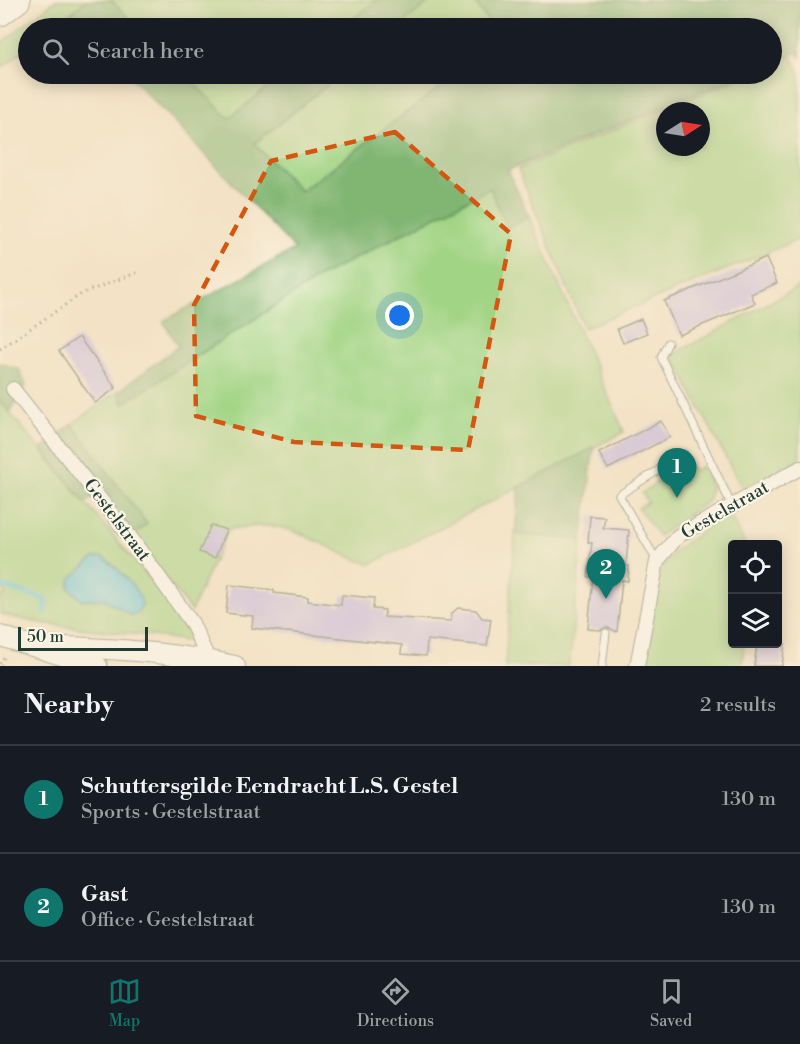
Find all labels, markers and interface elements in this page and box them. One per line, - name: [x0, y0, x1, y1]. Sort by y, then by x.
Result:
- search box: [18, 18, 782, 84]
- icon: search: [39, 35, 72, 68]
- text: Search here: [87, 38, 204, 65]
- north arrow: [656, 102, 710, 156]
- your location: [385, 301, 414, 330]
- pin: 1: [658, 448, 696, 498]
- street label: Gestelstraat: [78, 474, 156, 566]
- street label: Gestelstraat: [677, 475, 774, 544]
- map controls: [728, 540, 782, 648]
- button: locate: [728, 540, 782, 594]
- pin: 2: [586, 550, 626, 599]
- button: layers: [728, 594, 782, 648]
- scale bar: [18, 624, 148, 652]
- text: 50 m: [27, 627, 64, 647]
- text: Nearby: [24, 689, 114, 721]
- text: 2 results: [700, 693, 776, 718]
- text: Schuttersgilde Eendracht L.S. Gestel: [81, 773, 458, 800]
- text: 1: [39, 787, 48, 812]
- text: 130 m: [721, 787, 776, 812]
- text: Sports · Gestelstraat: [81, 800, 260, 825]
- text: Gast: [81, 881, 128, 908]
- text: 2: [37, 895, 50, 920]
- text: 130 m: [721, 895, 776, 920]
- text: Office · Gestelstraat: [81, 908, 255, 933]
- tab: Map: [108, 975, 141, 1031]
- tab: Directions: [357, 975, 434, 1031]
- tab: Saved: [650, 975, 692, 1031]

